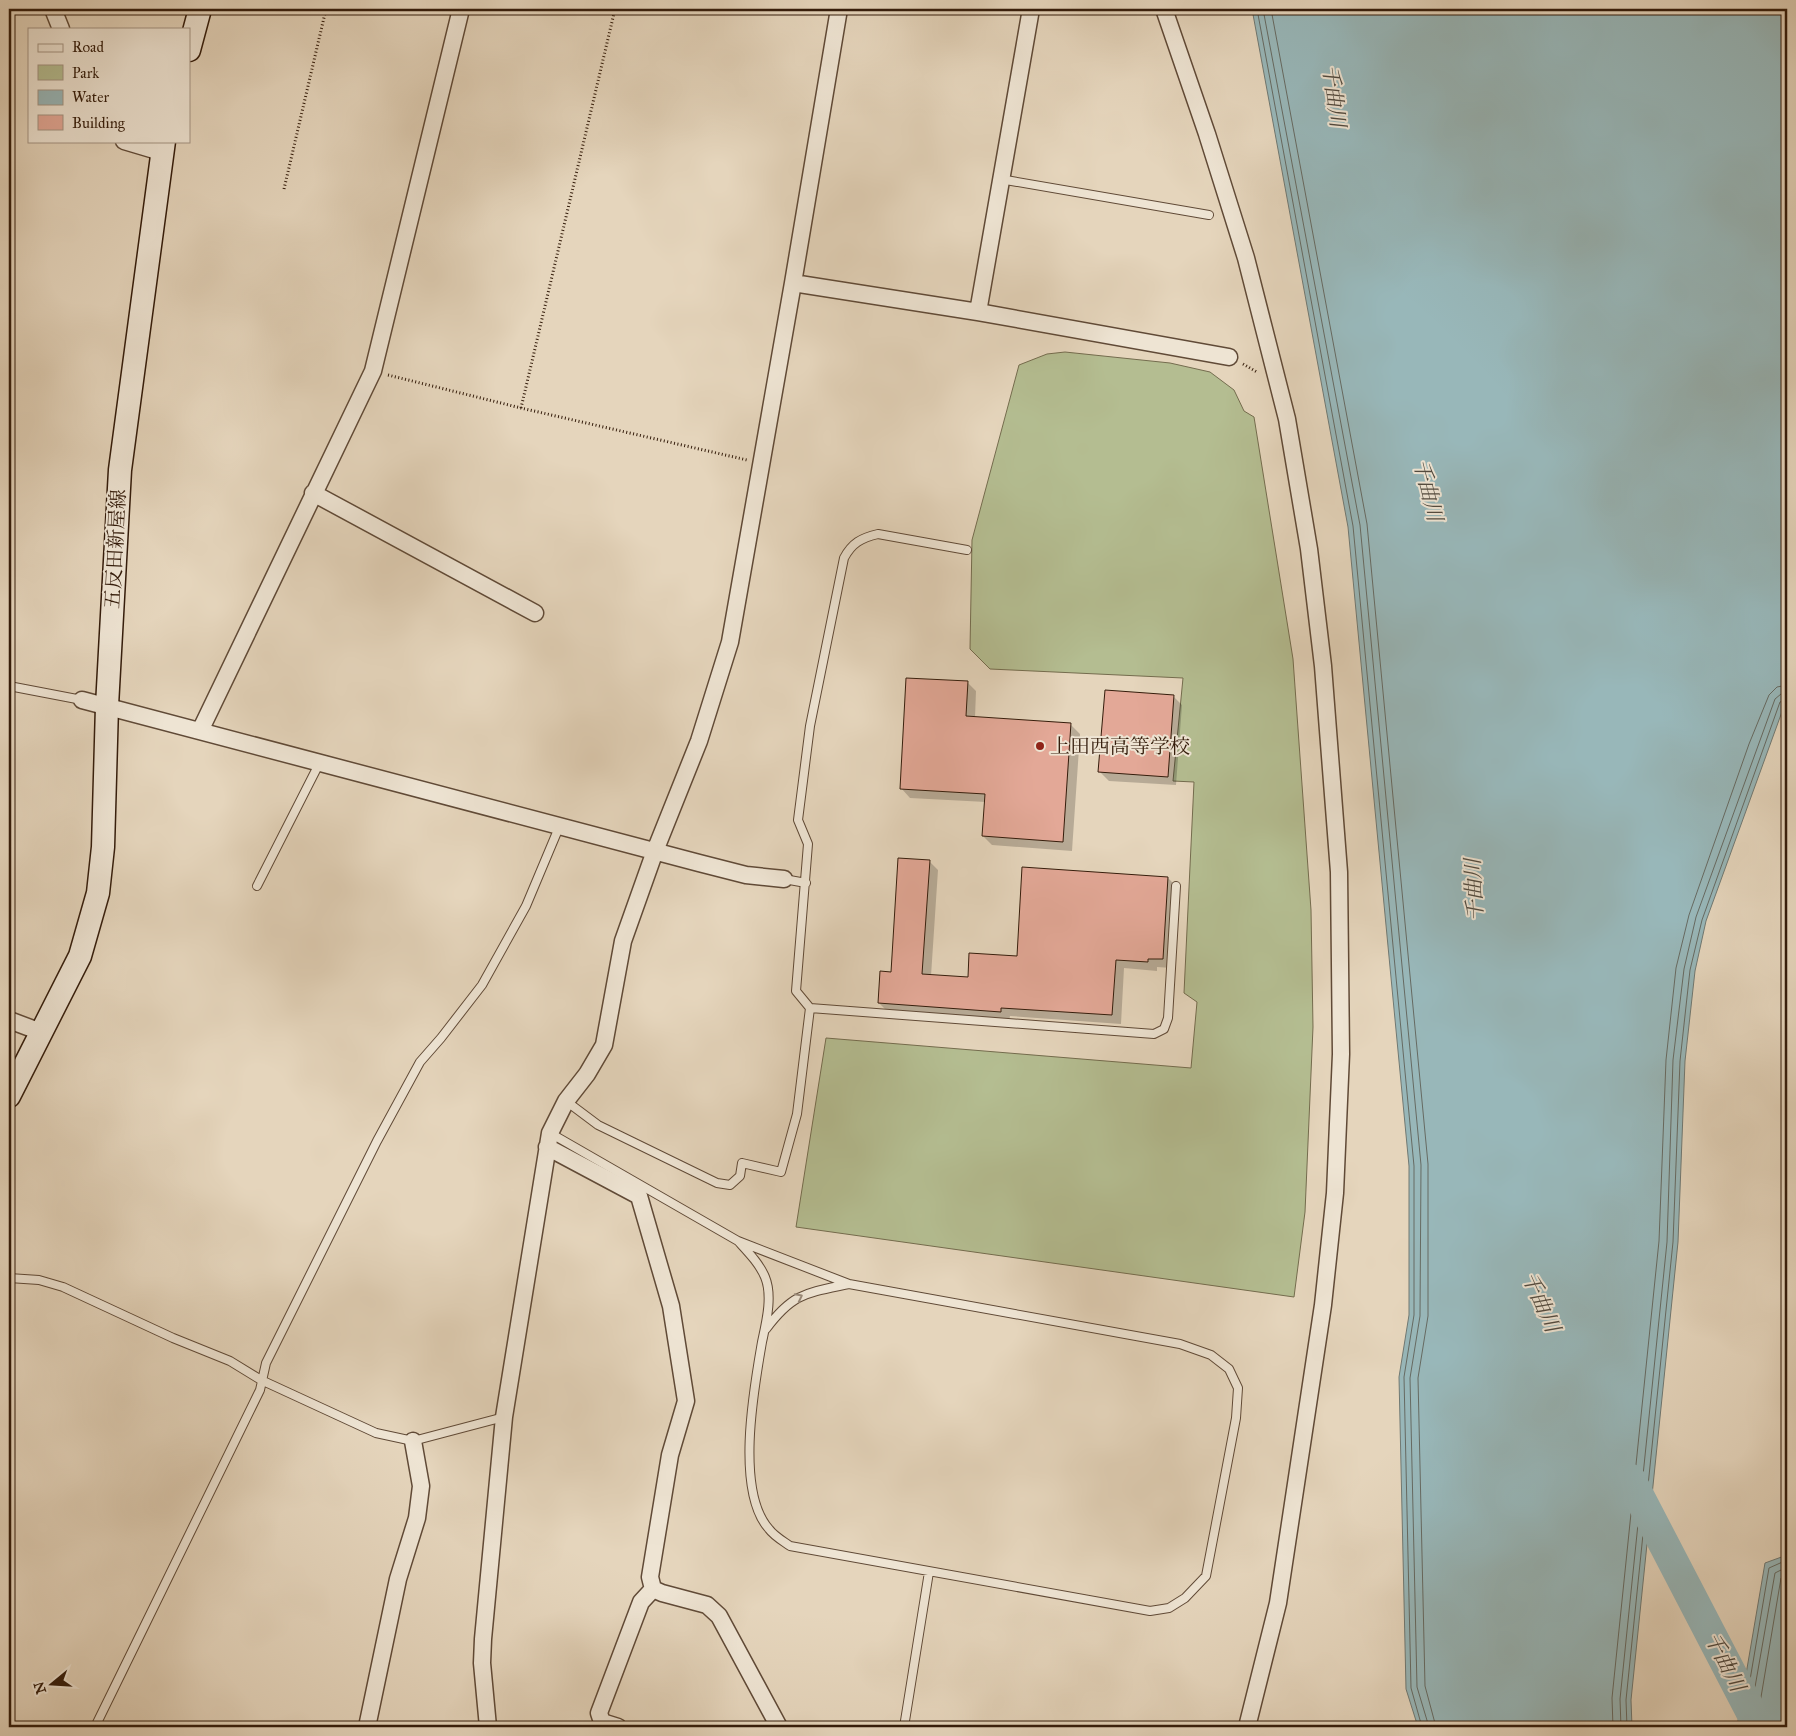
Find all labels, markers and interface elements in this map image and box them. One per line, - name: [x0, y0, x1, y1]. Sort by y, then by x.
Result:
- legend: [28, 28, 190, 142]
- text: Road: [72, 38, 104, 56]
- water label: 千曲川: [1317, 63, 1352, 131]
- text: Park: [72, 64, 99, 82]
- text: Water: [72, 88, 109, 106]
- text: Building: [72, 114, 126, 132]
- water label: 千曲川: [1408, 456, 1449, 526]
- street label: 五反田新屋線: [100, 488, 130, 610]
- place label: 上田西高等学校: [1050, 734, 1190, 758]
- marker: 上田西高等学校: [1034, 740, 1046, 752]
- water label: 千曲川: [1459, 856, 1489, 922]
- water label: 千曲川: [1516, 1268, 1567, 1338]
- one-way arrow: [794, 1293, 803, 1303]
- water label: 千曲川: [1699, 1628, 1752, 1698]
- north arrow: [28, 1658, 78, 1708]
- text: N: [30, 1679, 50, 1696]

